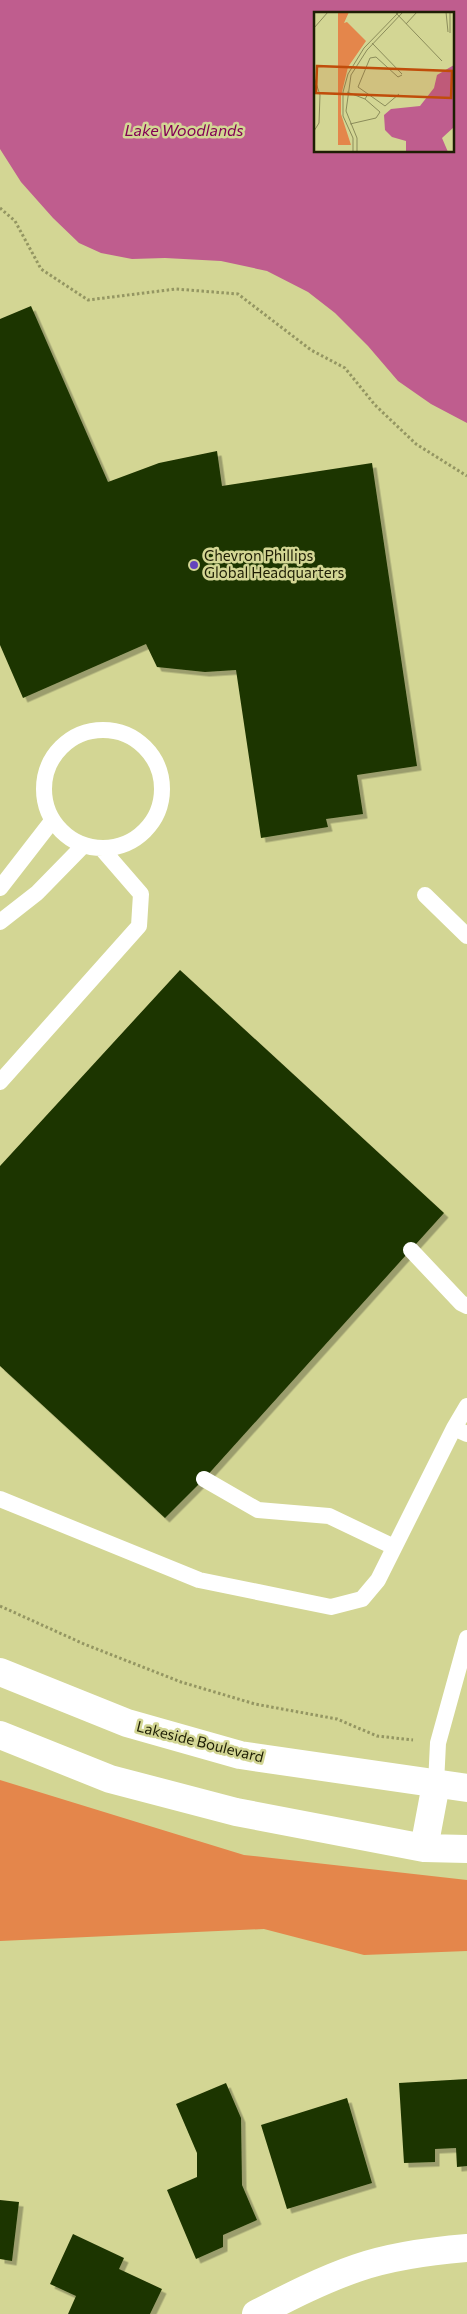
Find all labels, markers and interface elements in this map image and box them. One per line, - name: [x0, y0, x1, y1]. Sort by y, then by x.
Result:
- inset map: [314, 12, 454, 152]
- water label: Lake Woodlands: [124, 120, 244, 139]
- place label: Chevron Phillips Global Headquarters: [204, 546, 344, 581]
- marker: Chevron Phillips Global Headquarters: [188, 559, 200, 571]
- street label: Lakeside Boulevard: [135, 1716, 266, 1766]

